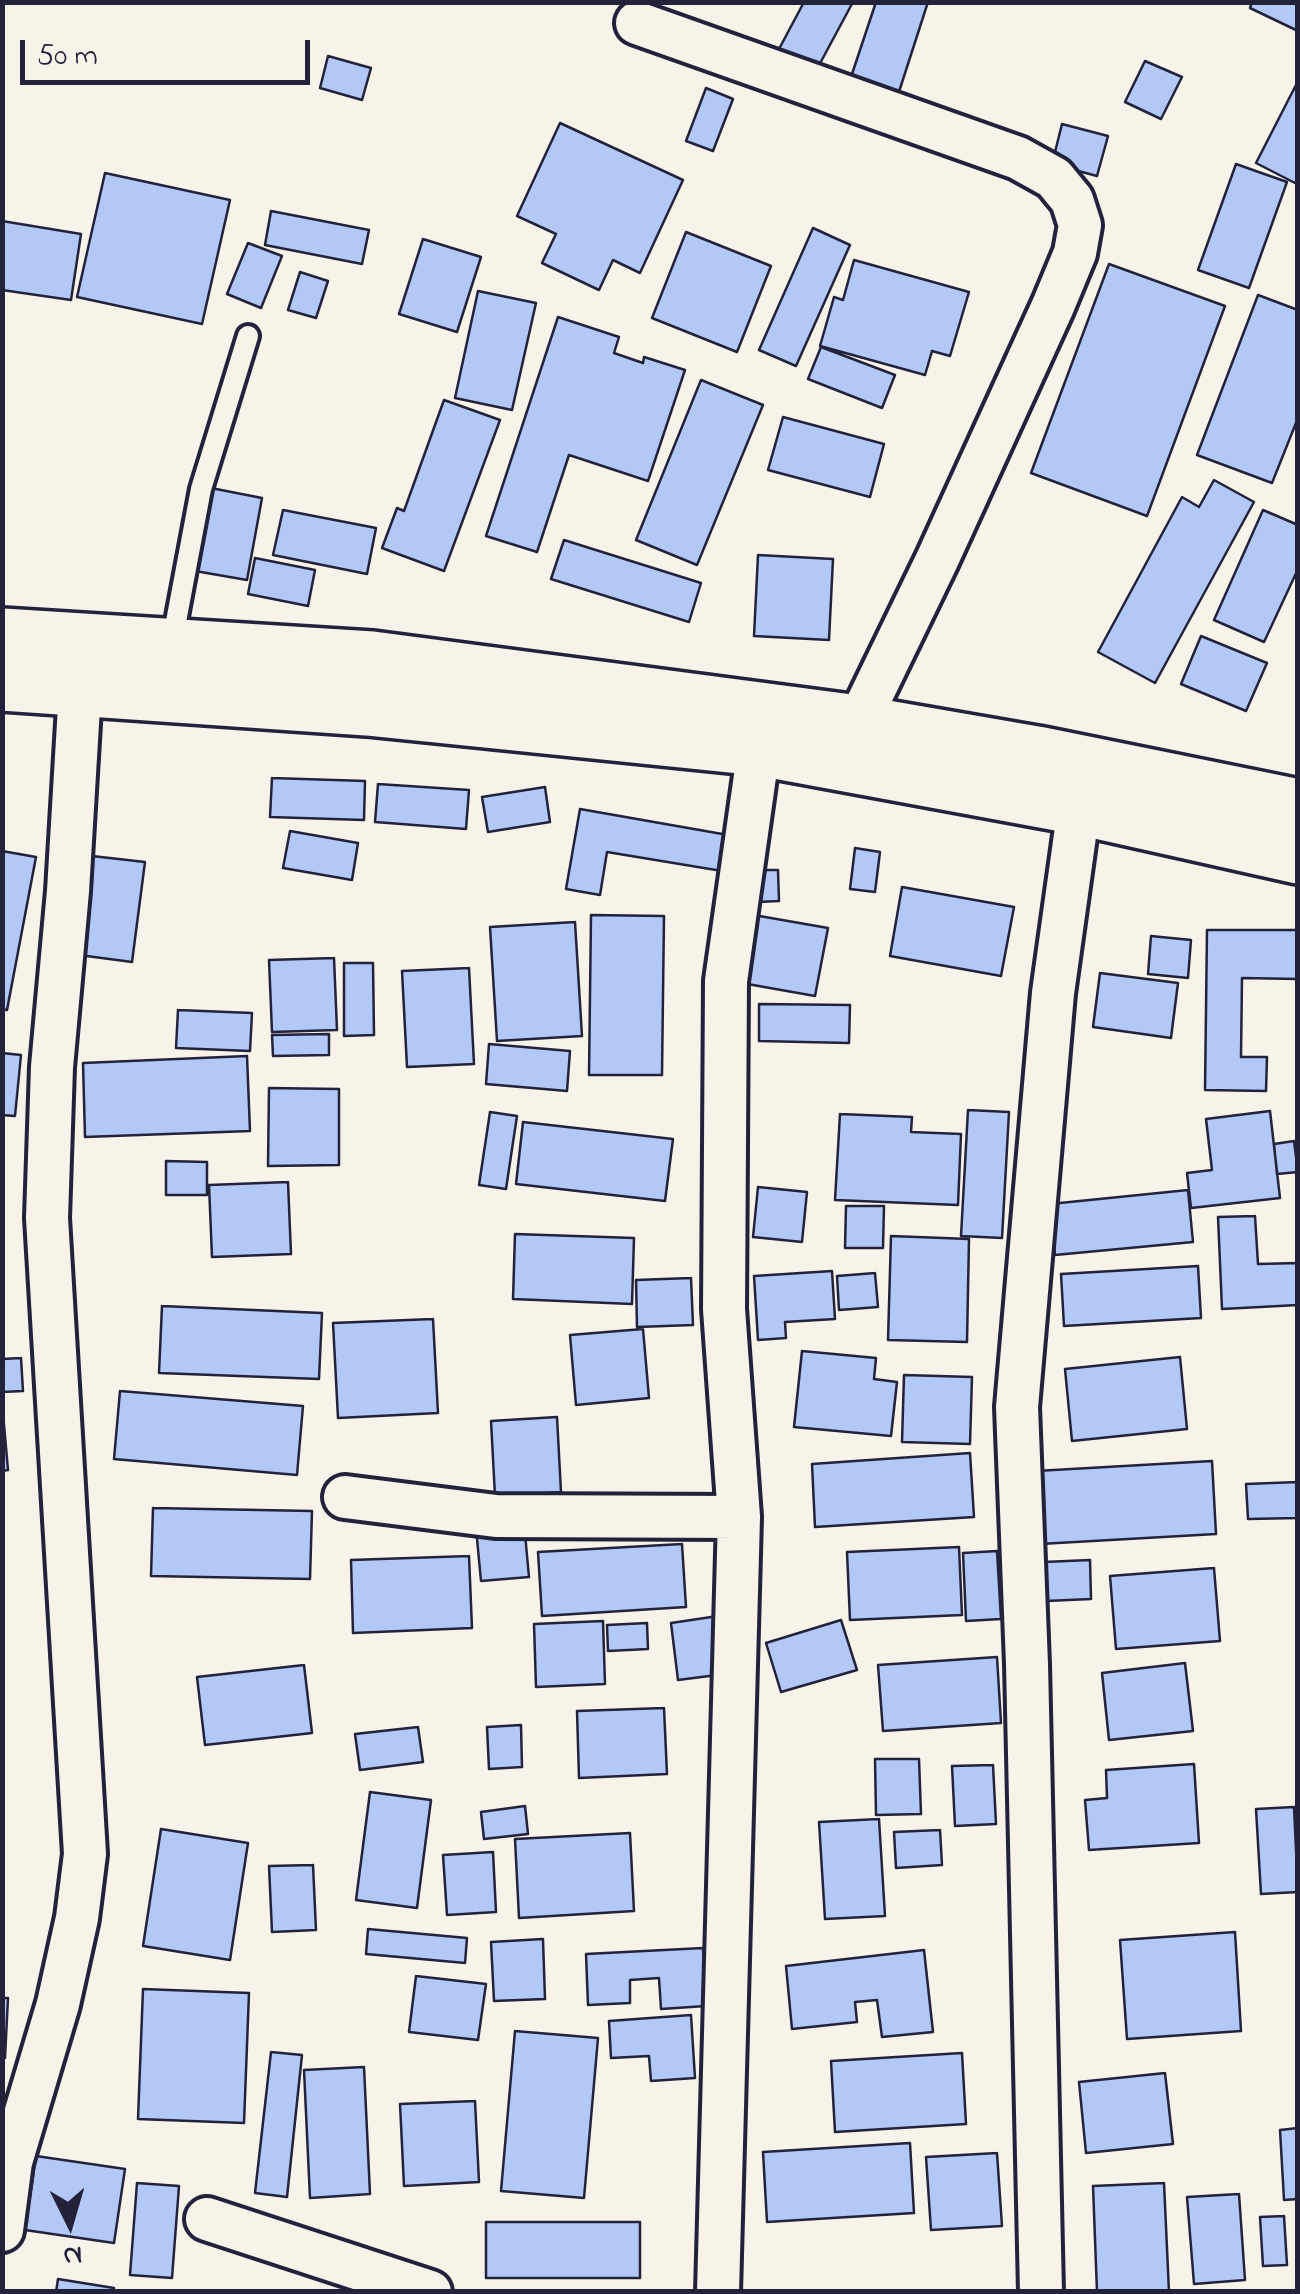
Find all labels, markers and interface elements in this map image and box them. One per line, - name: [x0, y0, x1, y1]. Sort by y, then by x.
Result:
- scale bar: [25, 20, 315, 82]
- text: 50 m: [37, 35, 98, 79]
- north arrow: [20, 2174, 120, 2274]
- text: N: [61, 2233, 84, 2276]

